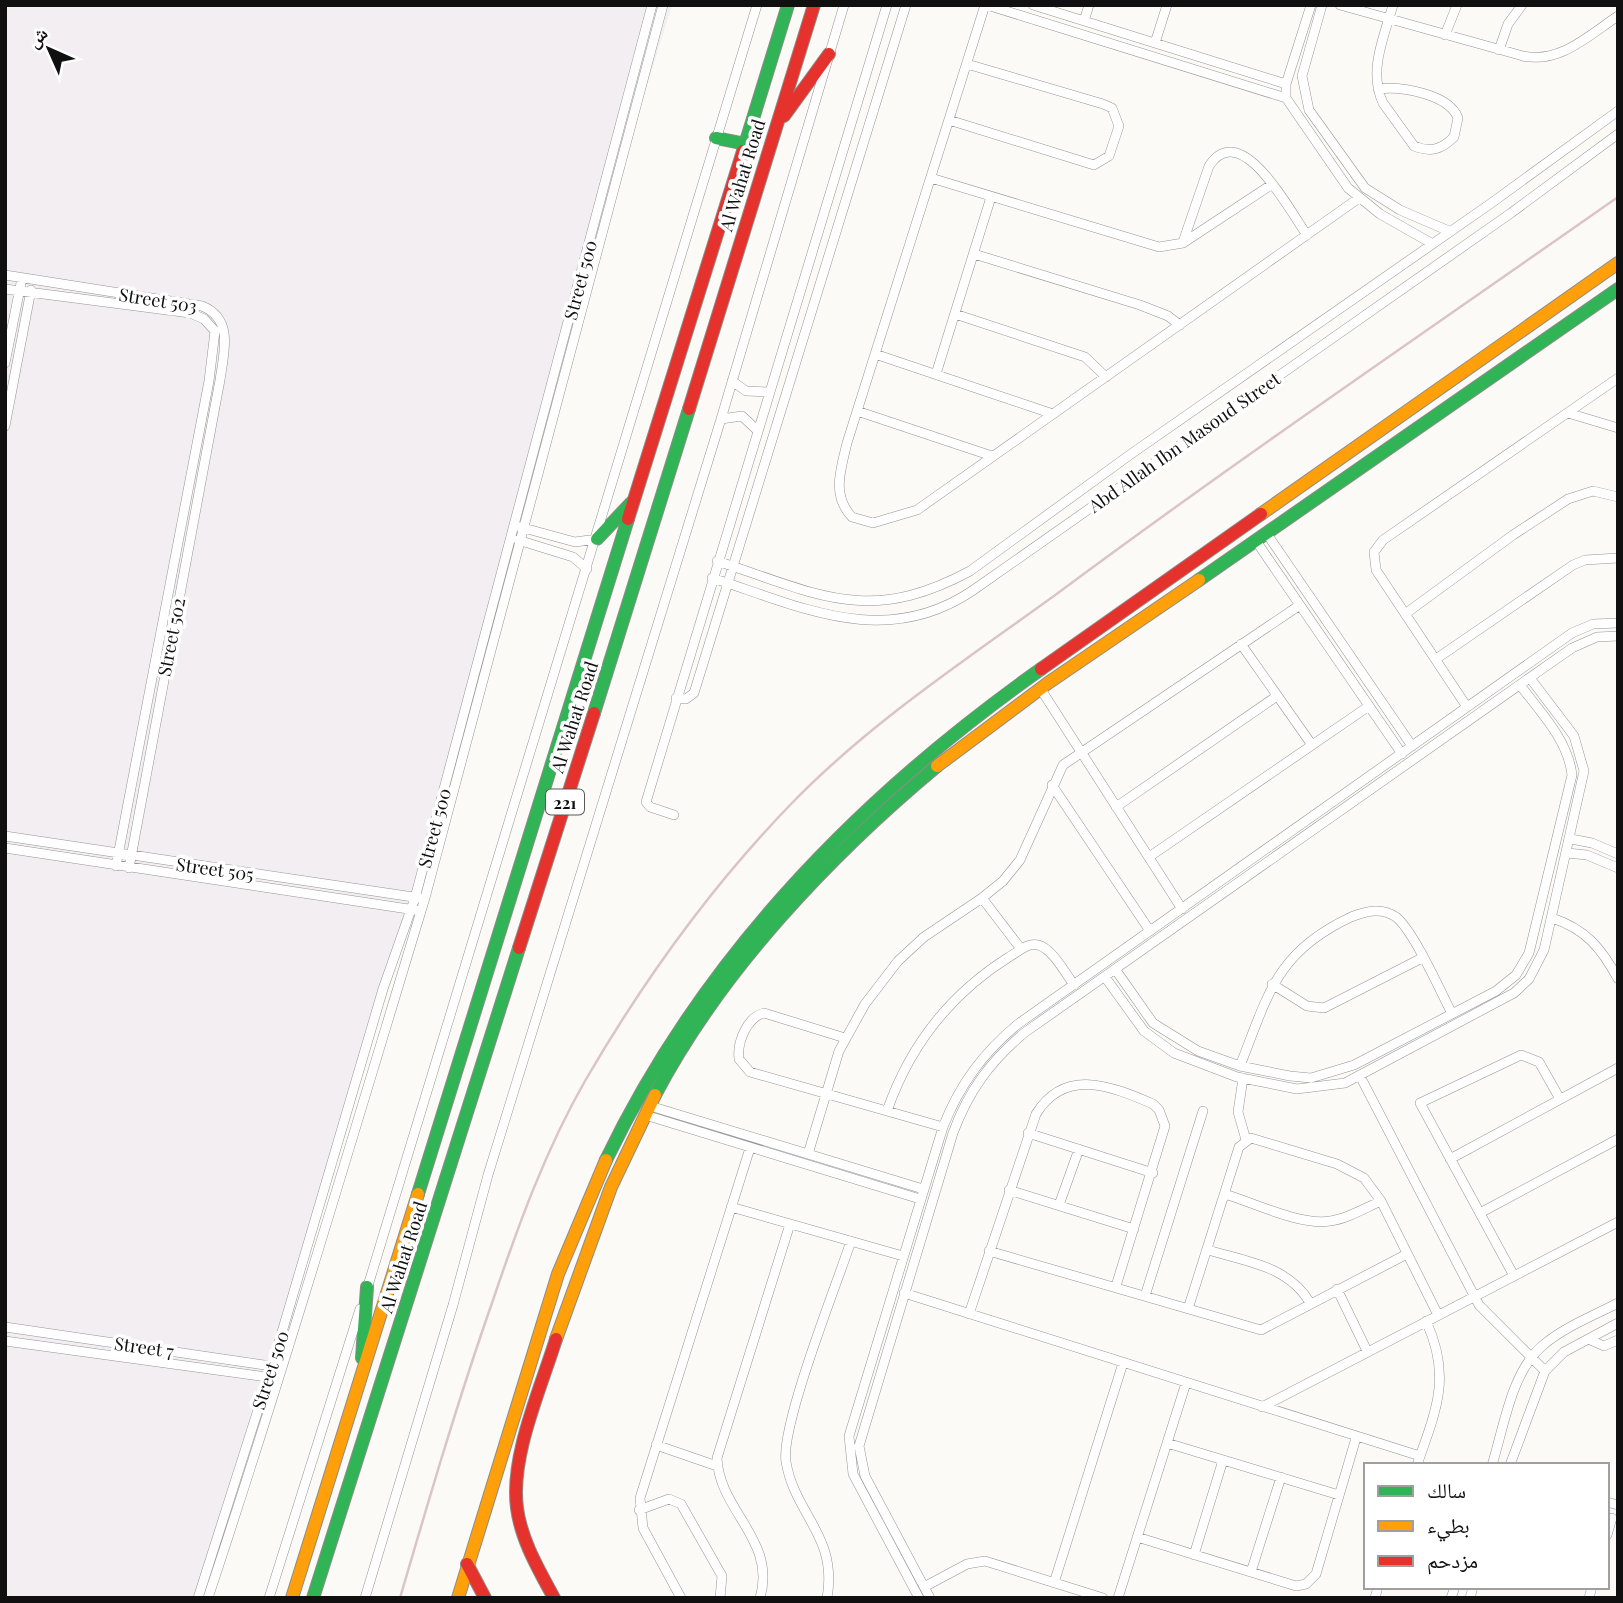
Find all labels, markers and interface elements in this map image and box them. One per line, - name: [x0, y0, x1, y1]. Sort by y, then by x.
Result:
- north arrow: [14, 14, 84, 84]
- text: ش: [20, 20, 53, 53]
- street label: Al Wahat Road: [713, 116, 771, 235]
- street label: Street 500: [558, 237, 602, 323]
- street label: Street 503: [117, 282, 199, 318]
- street label: Abd Allah Ibn Masoud Street: [1082, 366, 1285, 518]
- street label: Street 502: [152, 596, 190, 678]
- street label: Al Wahat Road: [544, 658, 603, 777]
- street label: Street 500: [412, 785, 456, 871]
- road number: 221: [546, 790, 584, 814]
- street label: Street 505: [175, 852, 255, 886]
- street label: Al Wahat Road: [373, 1198, 432, 1317]
- street label: Street 500: [246, 1327, 294, 1413]
- street label: Street 7: [113, 1331, 176, 1363]
- legend: [1364, 1463, 1609, 1589]
- text: سالك: [1427, 1475, 1466, 1503]
- text: بطيء: [1427, 1510, 1470, 1542]
- text: مزدحم: [1427, 1545, 1478, 1575]

